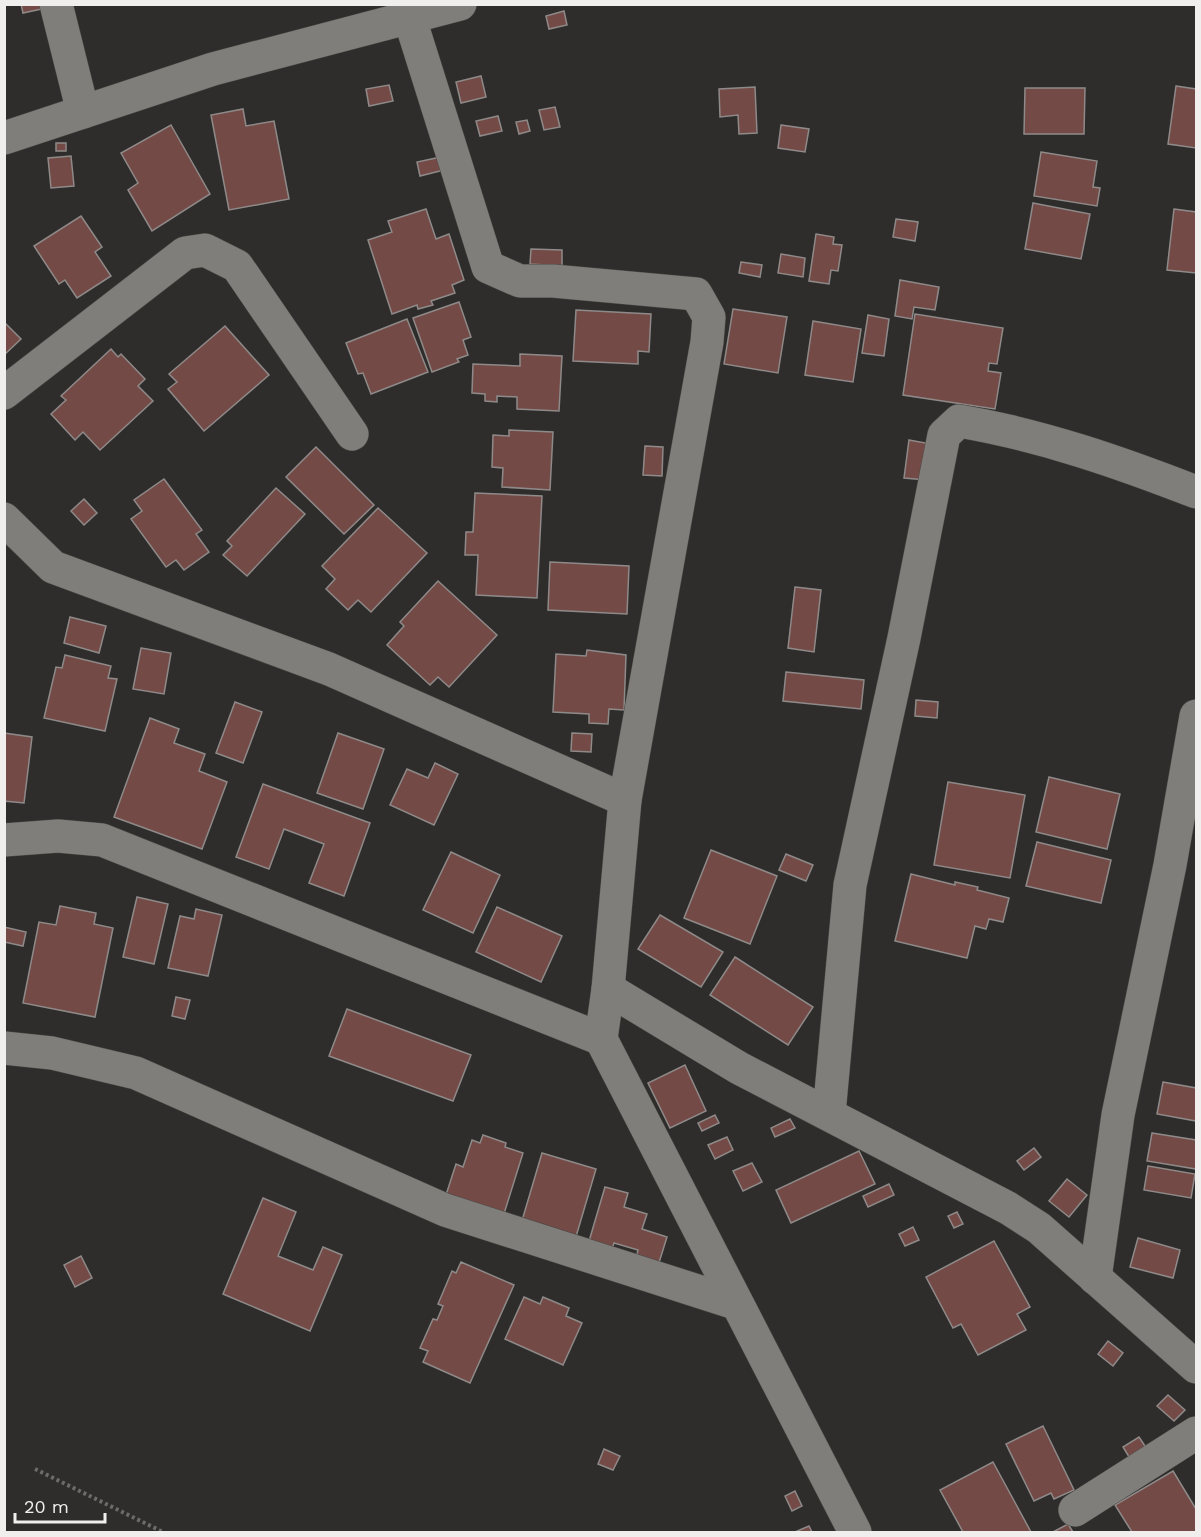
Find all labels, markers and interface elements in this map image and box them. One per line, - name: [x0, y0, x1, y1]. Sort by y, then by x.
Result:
- scale bar: [15, 1486, 105, 1524]
- text: 20 m: [24, 1496, 69, 1517]

